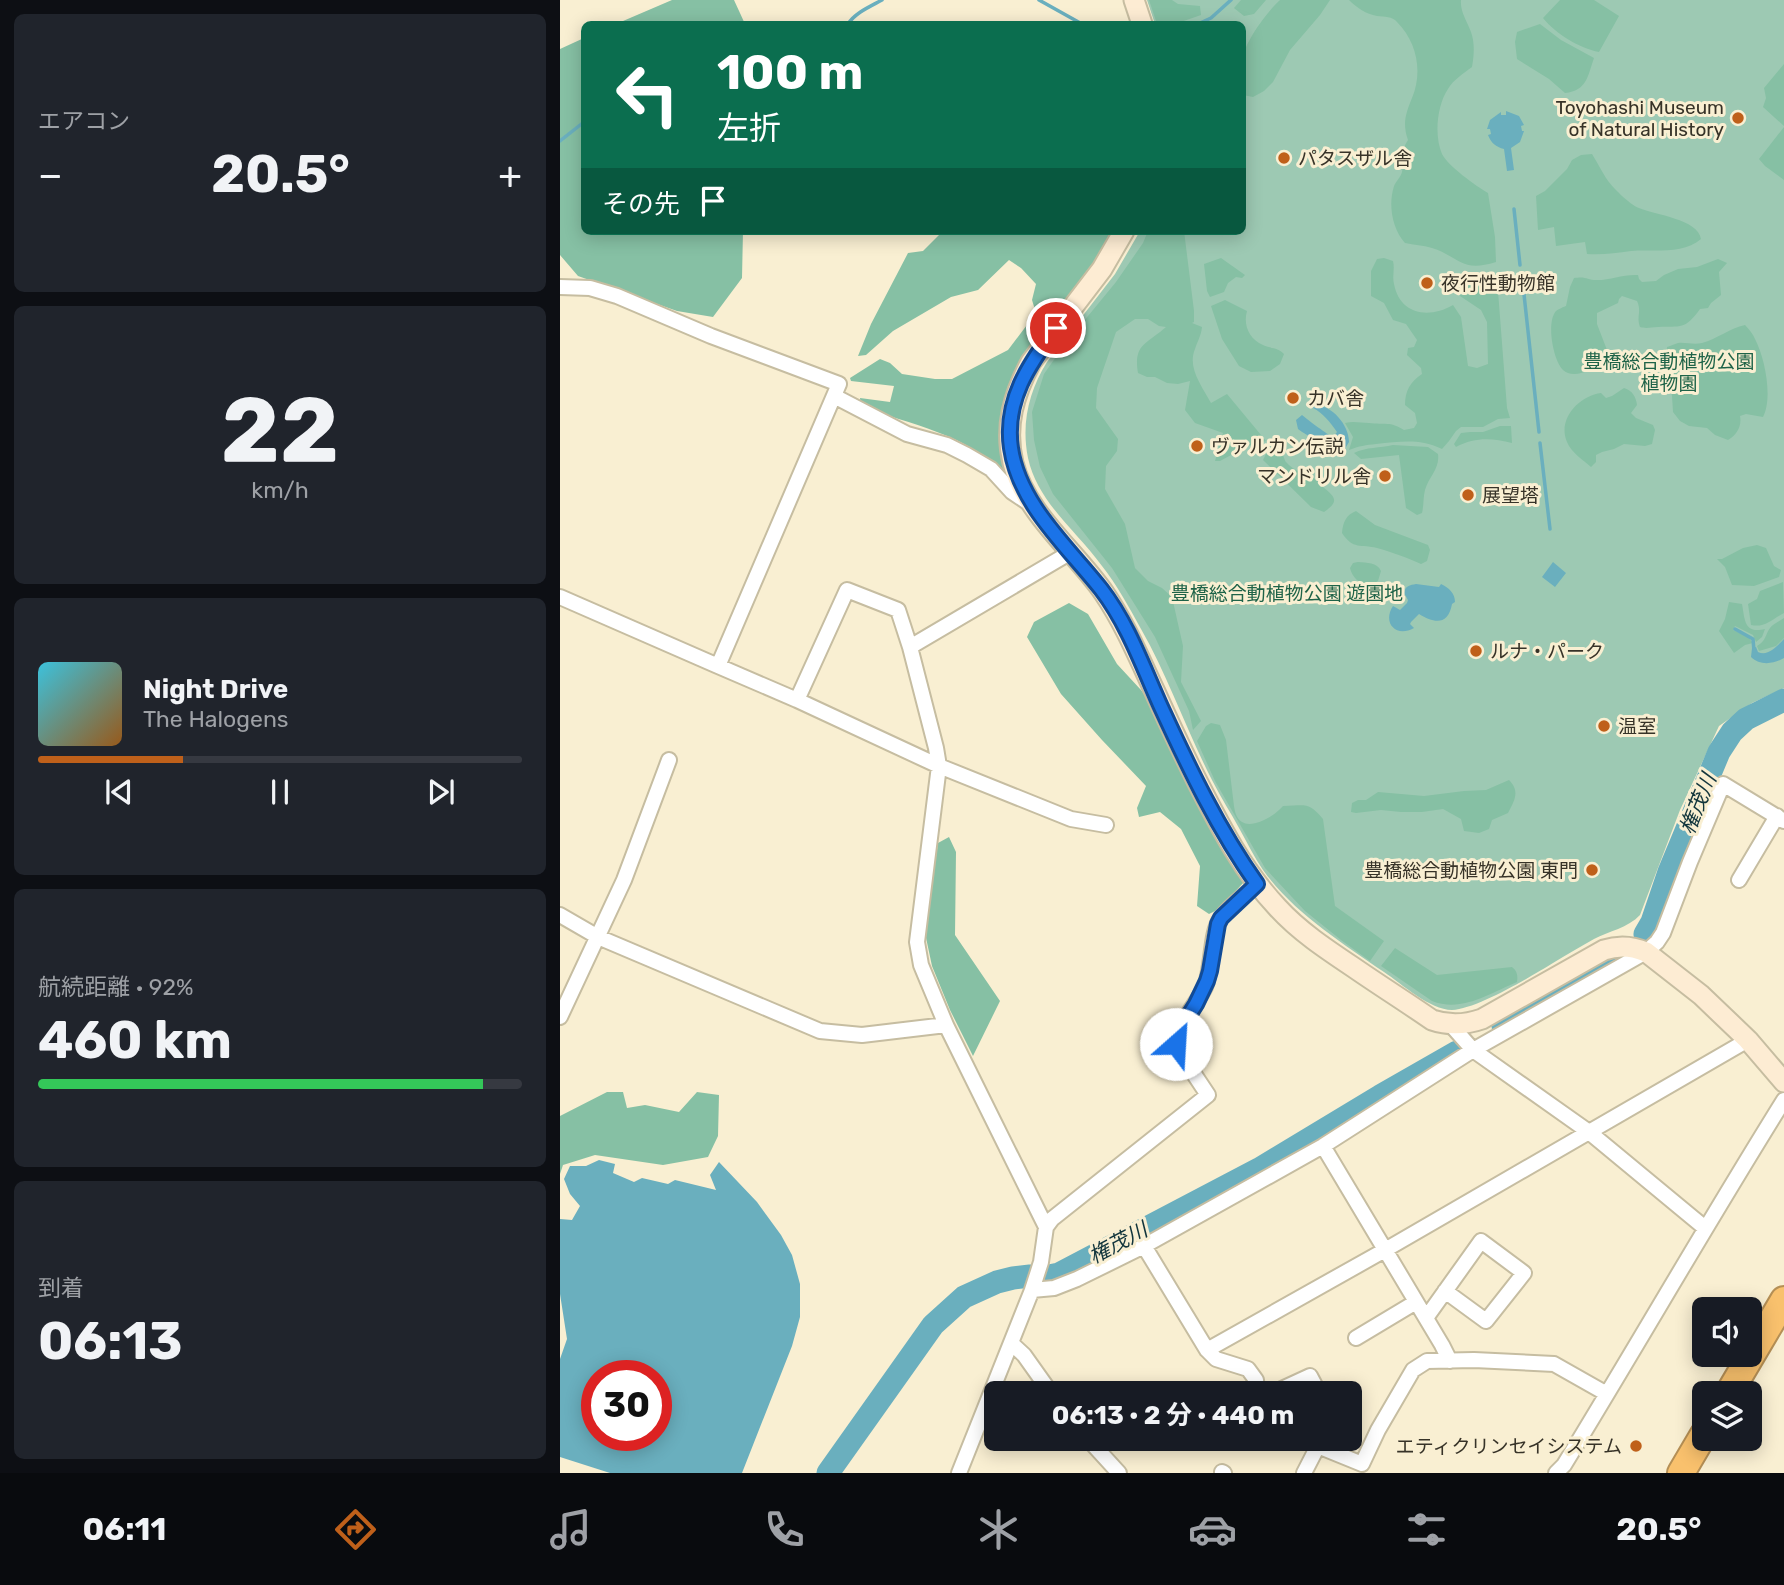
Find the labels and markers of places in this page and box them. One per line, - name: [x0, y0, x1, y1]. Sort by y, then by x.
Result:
- place label: Toyohashi Museum of Natural History: [1555, 96, 1724, 141]
- marker: Toyohashi Museum of Natural History: [1730, 110, 1746, 126]
- place label: パタスザル舎: [1298, 147, 1412, 170]
- marker: パタスザル舎: [1276, 150, 1292, 166]
- place label: 夜行性動物館: [1441, 272, 1555, 295]
- marker: 夜行性動物館: [1419, 275, 1435, 291]
- pin: [1026, 298, 1086, 358]
- place label: カバ舎: [1307, 387, 1364, 410]
- marker: カバ舎: [1285, 390, 1301, 406]
- place label: ヴァルカン伝説: [1211, 435, 1343, 458]
- marker: ヴァルカン伝説: [1189, 438, 1205, 454]
- place label: マンドリル舎: [1257, 465, 1371, 488]
- marker: マンドリル舎: [1377, 468, 1393, 484]
- place label: 展望塔: [1482, 484, 1539, 507]
- marker: 展望塔: [1460, 487, 1476, 503]
- place label: ルナ・パーク: [1490, 640, 1604, 663]
- marker: ルナ・パーク: [1468, 643, 1484, 659]
- place label: 温室: [1618, 715, 1656, 738]
- marker: 温室: [1596, 718, 1612, 734]
- place label: 豊橋総合動植物公園 東門: [1364, 859, 1578, 882]
- marker: 豊橋総合動植物公園 東門: [1584, 862, 1600, 878]
- place label: エティクリンセイシステム: [1396, 1435, 1622, 1458]
- marker: エティクリンセイシステム: [1628, 1438, 1644, 1454]

